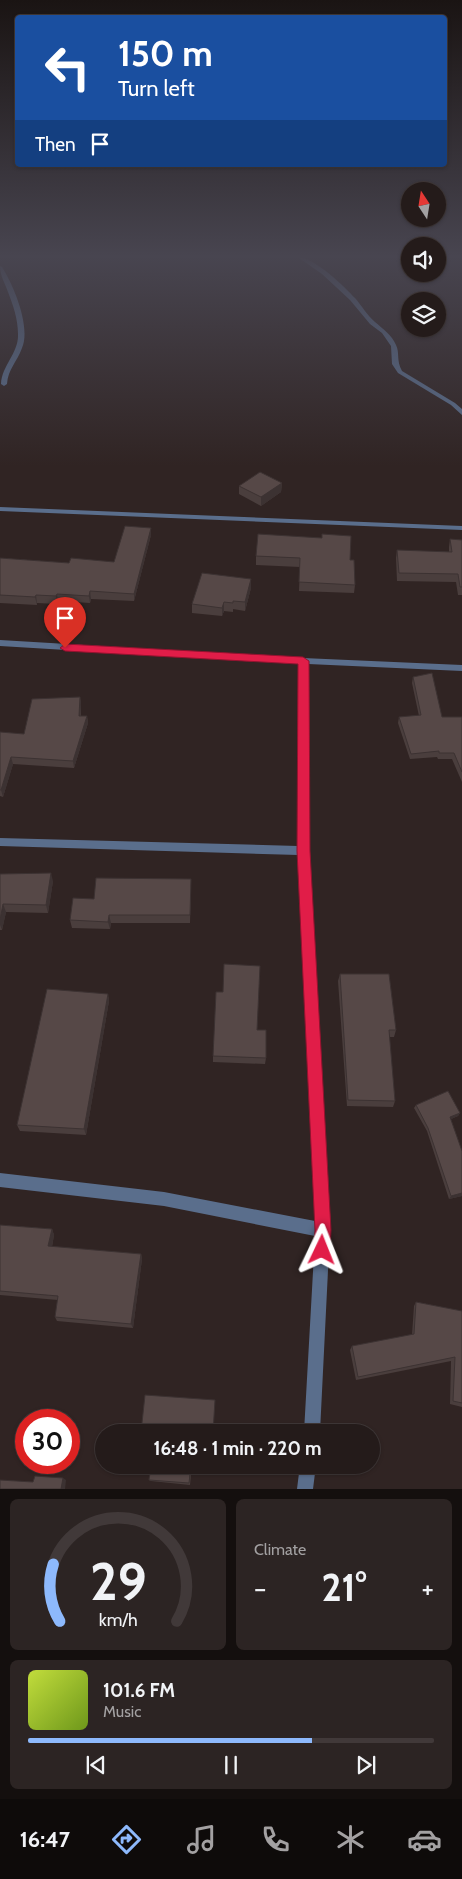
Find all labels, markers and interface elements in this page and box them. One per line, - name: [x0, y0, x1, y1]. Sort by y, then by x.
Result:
- text: 150 m: [118, 32, 213, 75]
- icon: left: [35, 35, 100, 100]
- text: Turn left: [118, 75, 195, 102]
- icon: arrive: [86, 130, 114, 158]
- text: Then: [35, 133, 76, 156]
- north arrow: [401, 182, 446, 228]
- map controls: [401, 182, 446, 337]
- button: sound: [401, 237, 446, 282]
- button: layers: [401, 292, 446, 337]
- pin: [44, 597, 86, 648]
- icon: arrive: [51, 604, 79, 632]
- position arrow: [295, 1223, 347, 1275]
- speed limit sign: 30: [15, 1409, 80, 1474]
- text: 16:48 · 1 min · 220 m: [153, 1437, 322, 1460]
- text: Climate: [254, 1540, 306, 1559]
- text: 29: [90, 1550, 146, 1613]
- text: 21°: [321, 1564, 367, 1611]
- text: −: [254, 1571, 266, 1605]
- text: +: [422, 1571, 434, 1605]
- text: km/h: [98, 1609, 138, 1630]
- text: 101.6 FM: [103, 1679, 175, 1702]
- text: Music: [103, 1702, 141, 1721]
- icon: previous: [82, 1751, 110, 1779]
- icon: pause: [217, 1751, 245, 1779]
- icon: next: [352, 1751, 380, 1779]
- icon: directions: [109, 1822, 144, 1857]
- icon: music: [184, 1822, 219, 1857]
- icon: phone: [258, 1822, 293, 1857]
- icon: climate: [333, 1822, 368, 1857]
- icon: car: [407, 1822, 442, 1857]
- text: 16:47: [20, 1826, 70, 1853]

